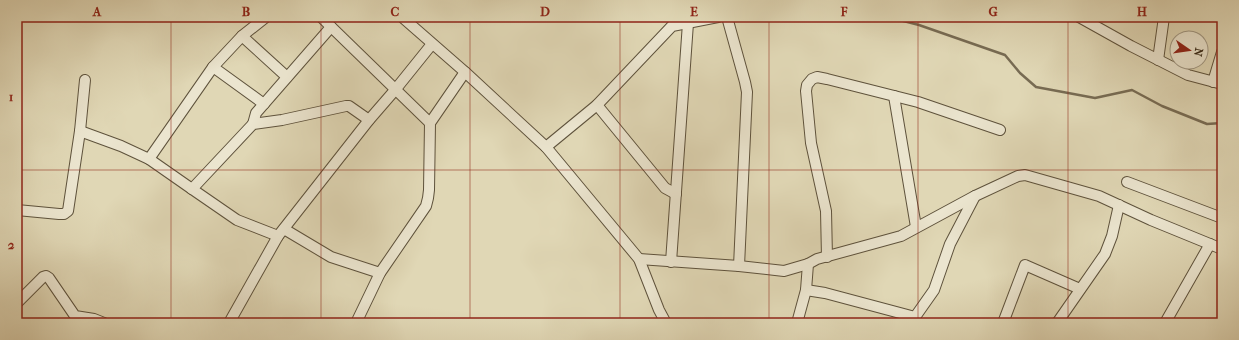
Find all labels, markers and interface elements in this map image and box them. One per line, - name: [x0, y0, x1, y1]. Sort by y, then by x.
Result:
- text: A: [92, 4, 102, 19]
- text: B: [242, 4, 251, 19]
- text: C: [391, 4, 400, 19]
- text: D: [540, 4, 550, 19]
- text: E: [690, 4, 698, 19]
- text: F: [840, 4, 848, 19]
- text: G: [988, 4, 998, 19]
- text: H: [1137, 4, 1148, 19]
- north arrow: [1169, 30, 1209, 70]
- text: N: [1191, 47, 1206, 58]
- text: 1: [9, 89, 14, 104]
- text: 2: [8, 237, 15, 252]

